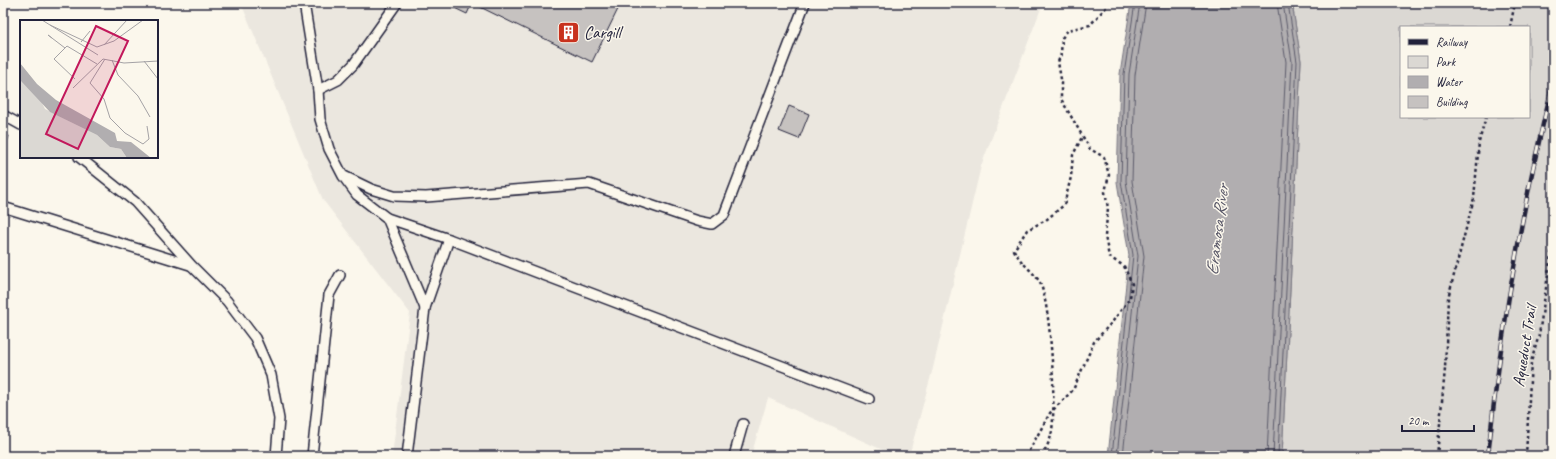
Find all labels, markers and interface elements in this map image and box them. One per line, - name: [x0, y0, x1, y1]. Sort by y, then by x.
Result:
- building icon: Cargill: [556, 19, 582, 45]
- inset map: [20, 20, 158, 158]
- place label: Cargill: [584, 22, 624, 43]
- legend: [1400, 26, 1530, 118]
- text: Railway: [1436, 34, 1468, 50]
- text: Park: [1436, 54, 1457, 70]
- text: Water: [1436, 74, 1464, 90]
- text: Building: [1436, 94, 1468, 110]
- water label: Eramosa River: [1201, 181, 1234, 276]
- street label: Aqueduct Trail: [1508, 301, 1542, 388]
- scale bar: [1402, 407, 1474, 433]
- text: 20 m: [1408, 413, 1430, 429]

